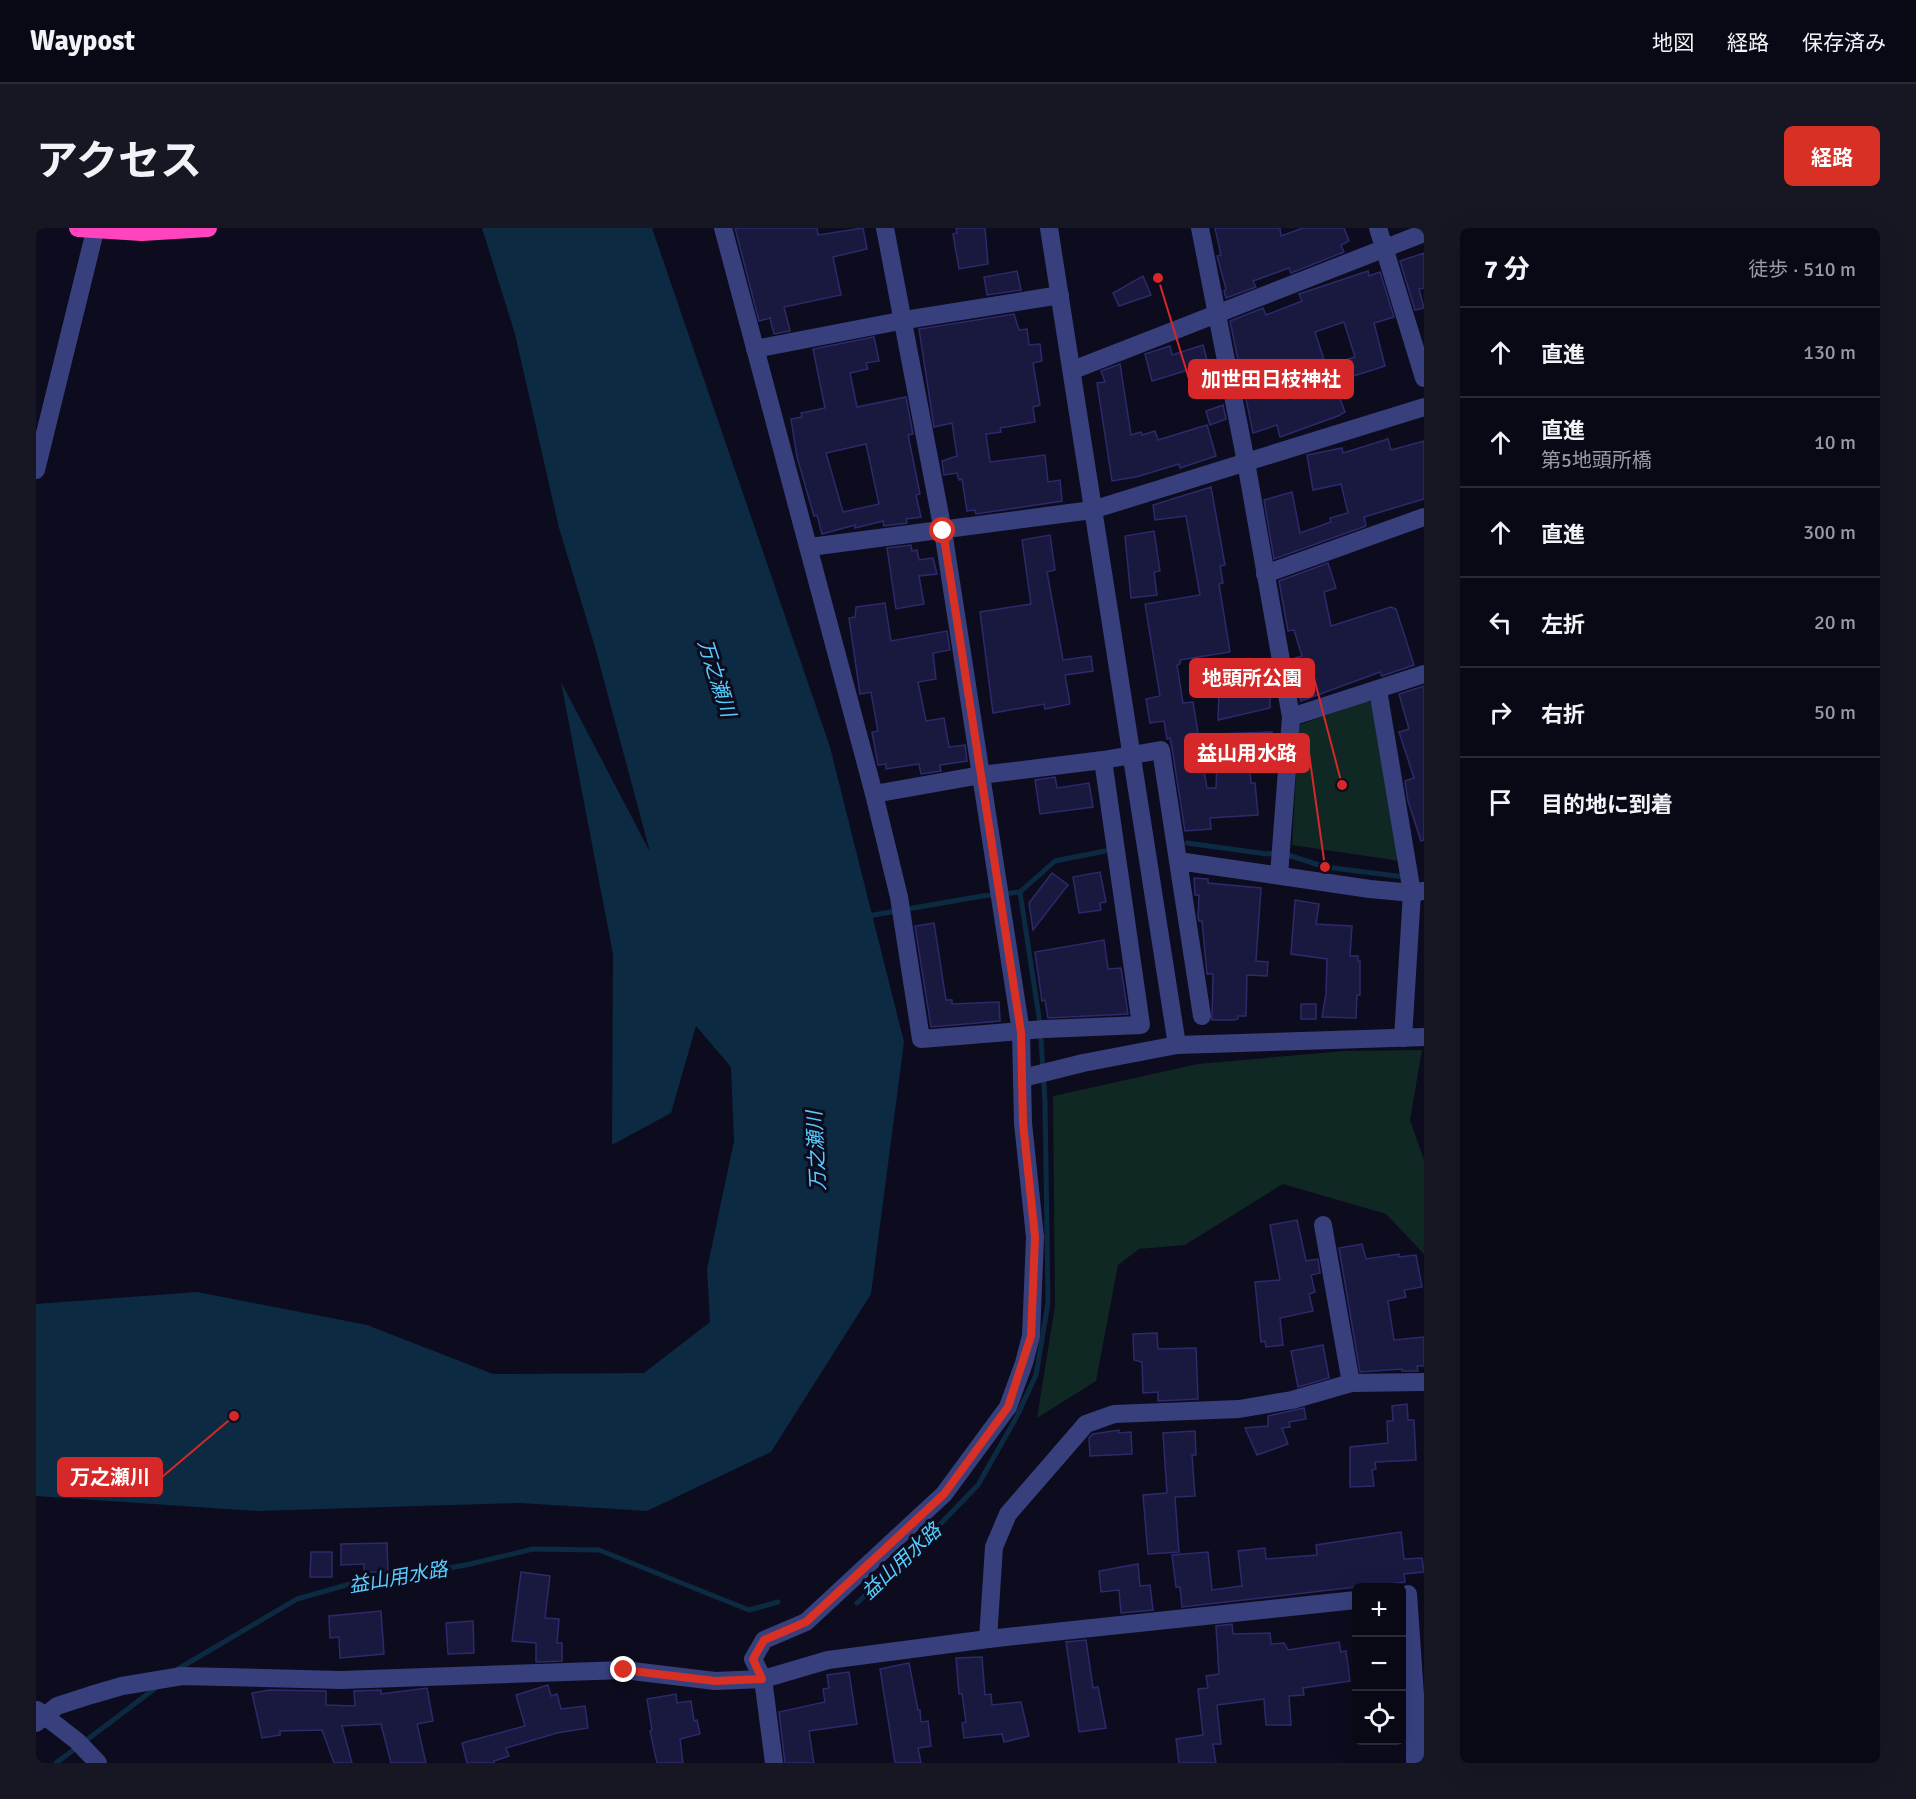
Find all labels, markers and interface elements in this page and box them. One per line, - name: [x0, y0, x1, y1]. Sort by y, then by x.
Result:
- text: Waypost: [30, 24, 135, 58]
- text: 地図: [1652, 30, 1694, 56]
- text: 経路: [1727, 30, 1769, 56]
- text: 保存済み: [1802, 30, 1886, 56]
- button: 経路: [1784, 126, 1880, 186]
- text: アクセス: [36, 136, 202, 187]
- text: 7 分: [1484, 254, 1530, 286]
- text: 徒歩 · 510 m: [1748, 257, 1856, 282]
- icon: ahead: [1484, 336, 1517, 369]
- text: 130 m: [1803, 340, 1856, 365]
- text: 直進: [1541, 341, 1585, 368]
- callout: 加世田日枝神社: [1189, 360, 1353, 398]
- text: 加世田日枝神社: [1201, 367, 1341, 392]
- text: 直進: [1541, 417, 1585, 444]
- icon: ahead: [1484, 426, 1517, 459]
- text: 10 m: [1814, 430, 1856, 455]
- text: 第5地頭所橋: [1541, 448, 1652, 473]
- icon: ahead: [1484, 516, 1517, 549]
- route start: [929, 517, 955, 543]
- text: 300 m: [1803, 520, 1856, 545]
- text: 直進: [1541, 521, 1585, 548]
- icon: left: [1484, 606, 1517, 639]
- text: 20 m: [1814, 610, 1856, 635]
- text: 左折: [1541, 611, 1585, 638]
- water label: 万之瀬川: [692, 636, 741, 722]
- callout: 地頭所公園: [1190, 659, 1314, 697]
- text: 地頭所公園: [1202, 666, 1302, 691]
- icon: right: [1484, 696, 1517, 729]
- text: 50 m: [1814, 700, 1856, 725]
- text: 右折: [1541, 701, 1585, 728]
- callout: 益山用水路: [1185, 734, 1309, 772]
- text: 益山用水路: [1197, 741, 1297, 766]
- icon: arrive: [1484, 786, 1517, 819]
- text: 目的地に到着: [1541, 791, 1673, 818]
- water label: 万之瀬川: [802, 1108, 831, 1192]
- callout: 万之瀬川: [58, 1458, 162, 1496]
- text: 万之瀬川: [70, 1465, 150, 1490]
- water label: 益山用水路: [856, 1517, 948, 1605]
- water label: 益山用水路: [347, 1556, 451, 1598]
- map controls: [1352, 1583, 1406, 1745]
- button: +: [1352, 1583, 1406, 1637]
- button: −: [1352, 1637, 1406, 1691]
- route end: [610, 1656, 636, 1682]
- button: locate: [1352, 1691, 1406, 1745]

